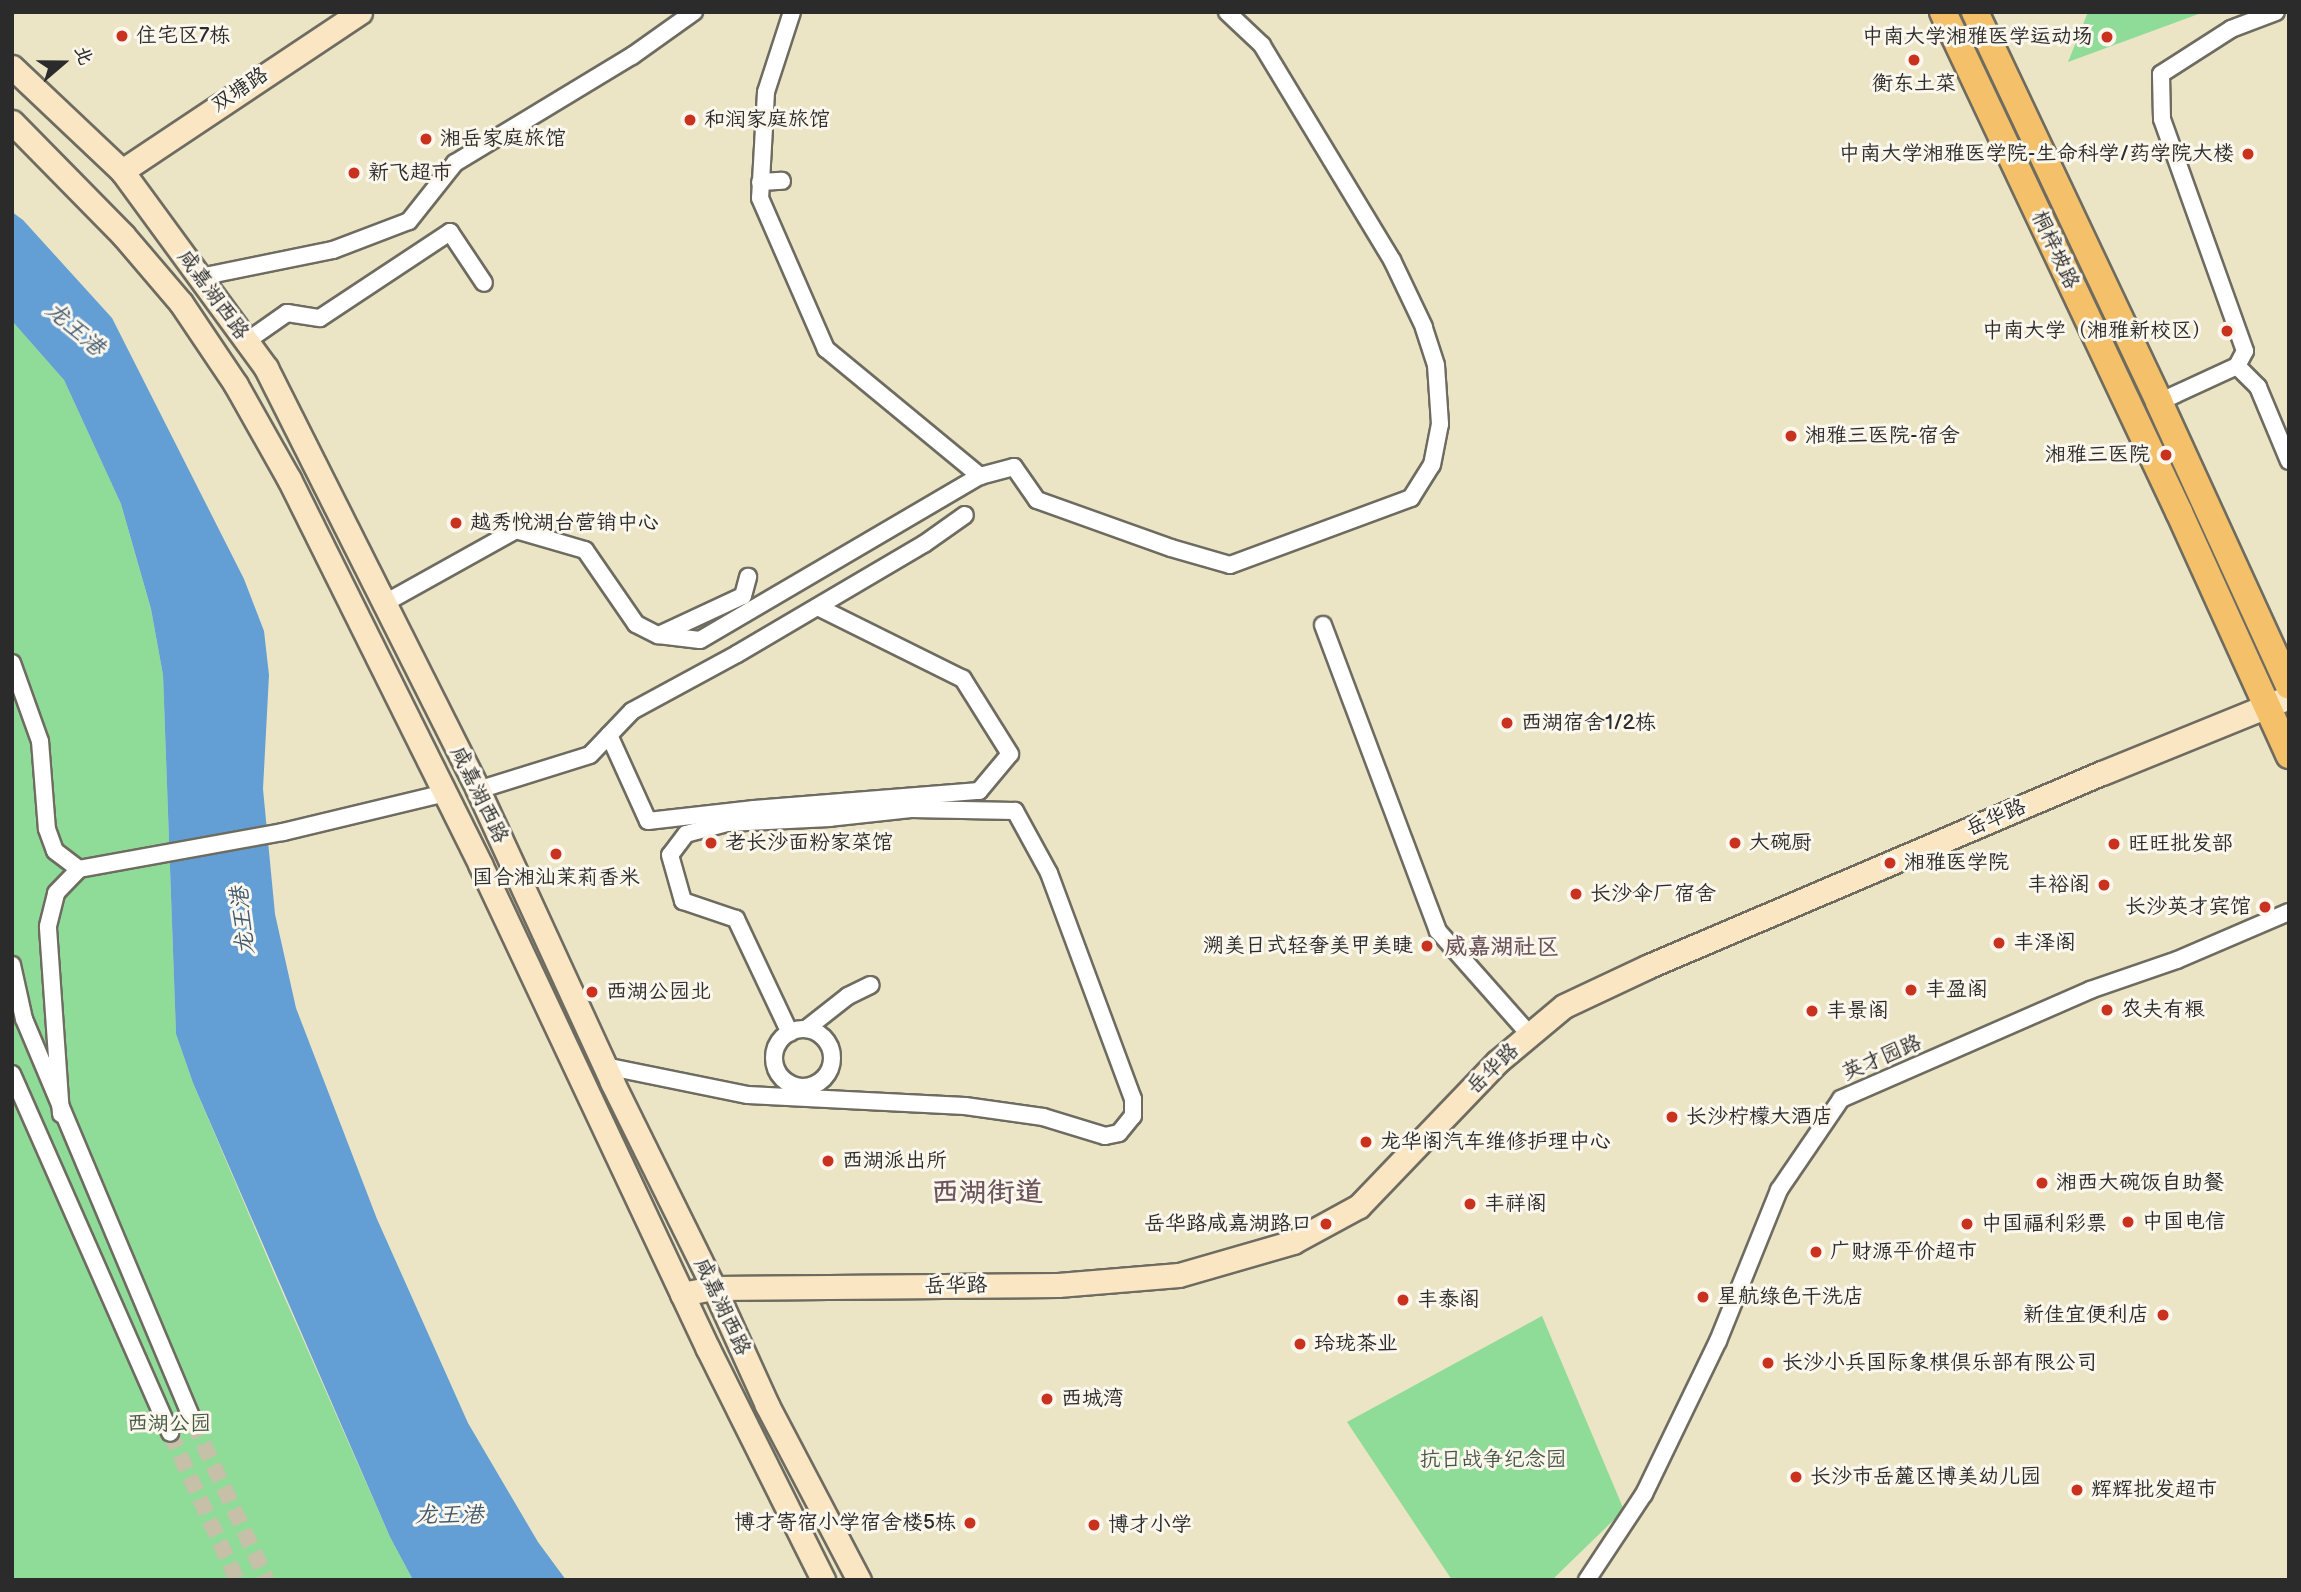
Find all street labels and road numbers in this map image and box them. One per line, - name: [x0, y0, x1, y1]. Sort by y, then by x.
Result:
- street label: 双塘路: [207, 62, 273, 118]
- street label: 桐梓坡路: [2026, 207, 2084, 293]
- street label: 咸嘉湖西路: [172, 245, 254, 345]
- street label: 咸嘉湖西路: [445, 742, 513, 848]
- street label: 岳华路: [1962, 794, 2030, 842]
- street label: 英才园路: [1838, 1030, 1926, 1086]
- street label: 岳华路: [1462, 1038, 1524, 1100]
- street label: 咸嘉湖西路: [688, 1254, 756, 1360]
- street label: 岳华路: [924, 1273, 988, 1299]

